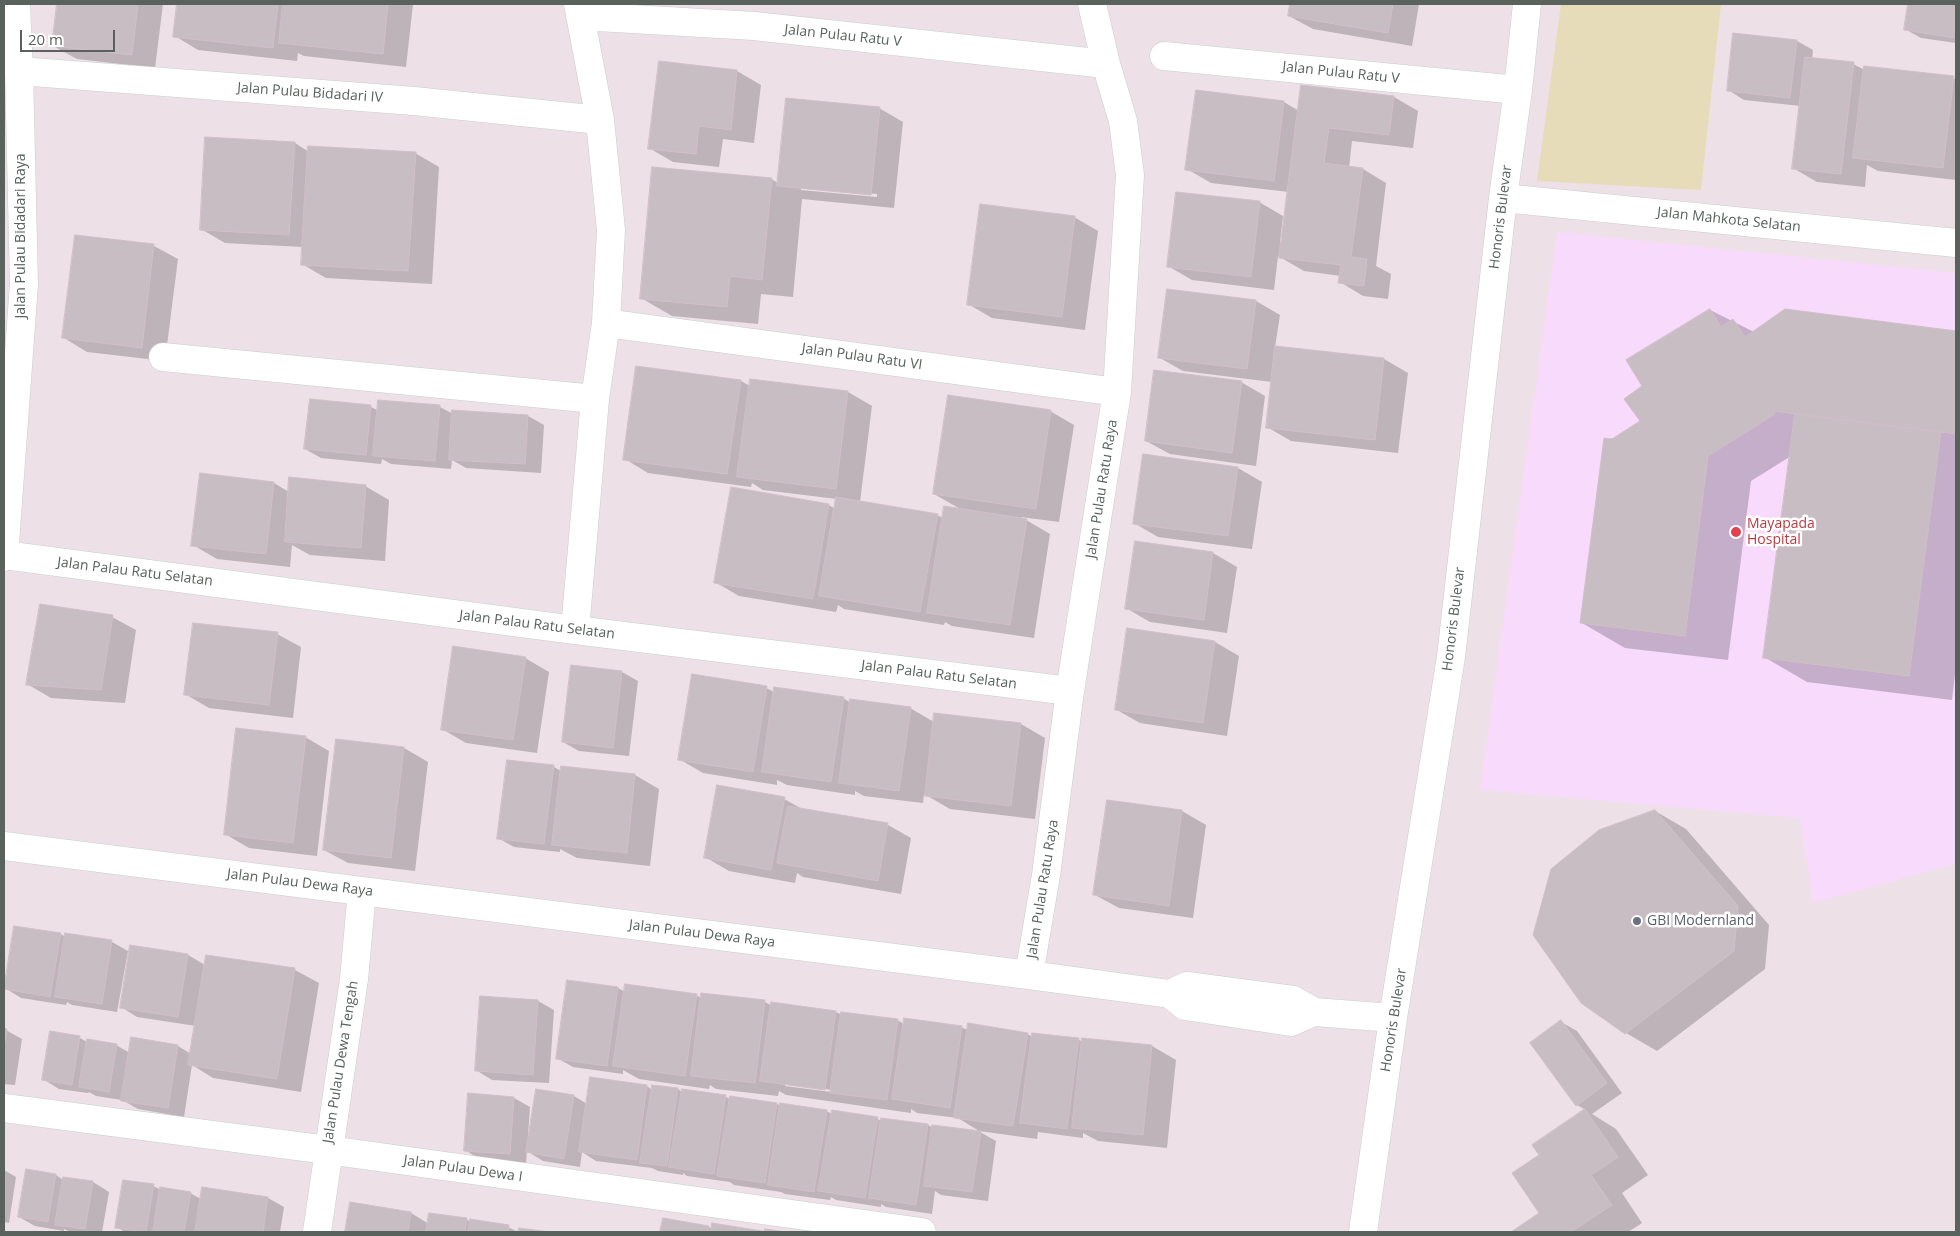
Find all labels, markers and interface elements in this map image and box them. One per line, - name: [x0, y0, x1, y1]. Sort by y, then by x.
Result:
- scale bar: [22, 20, 118, 52]
- street label: Jalan Pulau Ratu V: [784, 21, 902, 51]
- text: 20 m: [28, 29, 63, 49]
- street label: Jalan Pulau Ratu V: [1282, 58, 1400, 88]
- street label: Jalan Pulau Bidadari IV: [237, 80, 383, 106]
- street label: Jalan Pulau Bidadari Raya: [13, 154, 29, 318]
- street label: Honoris Bulevar: [1486, 164, 1516, 270]
- street label: Jalan Mahkota Selatan: [1656, 204, 1802, 236]
- street label: Jalan Pulau Ratu VI: [801, 340, 923, 374]
- street label: Jalan Pulau Ratu Raya: [1083, 418, 1121, 560]
- place label: Mayapada Hospital: [1747, 516, 1815, 548]
- marker: Mayapada Hospital: [1729, 525, 1743, 539]
- street label: Jalan Palau Ratu Selatan: [56, 554, 214, 590]
- street label: Honoris Bulevar: [1439, 566, 1469, 672]
- street label: Jalan Palau Ratu Selatan: [458, 607, 616, 643]
- street label: Jalan Palau Ratu Selatan: [860, 657, 1018, 693]
- street label: Jalan Pulau Ratu Raya: [1024, 818, 1062, 960]
- street label: Jalan Pulau Dewa Raya: [226, 866, 374, 900]
- place label: GBI Modernland: [1647, 913, 1754, 929]
- marker: GBI Modernland: [1631, 915, 1643, 927]
- street label: Jalan Pulau Dewa Raya: [628, 917, 776, 951]
- street label: Honoris Bulevar: [1378, 967, 1410, 1073]
- street label: Jalan Pulau Dewa Tengah: [320, 980, 362, 1144]
- street label: Jalan Pulau Dewa I: [403, 1152, 523, 1186]

